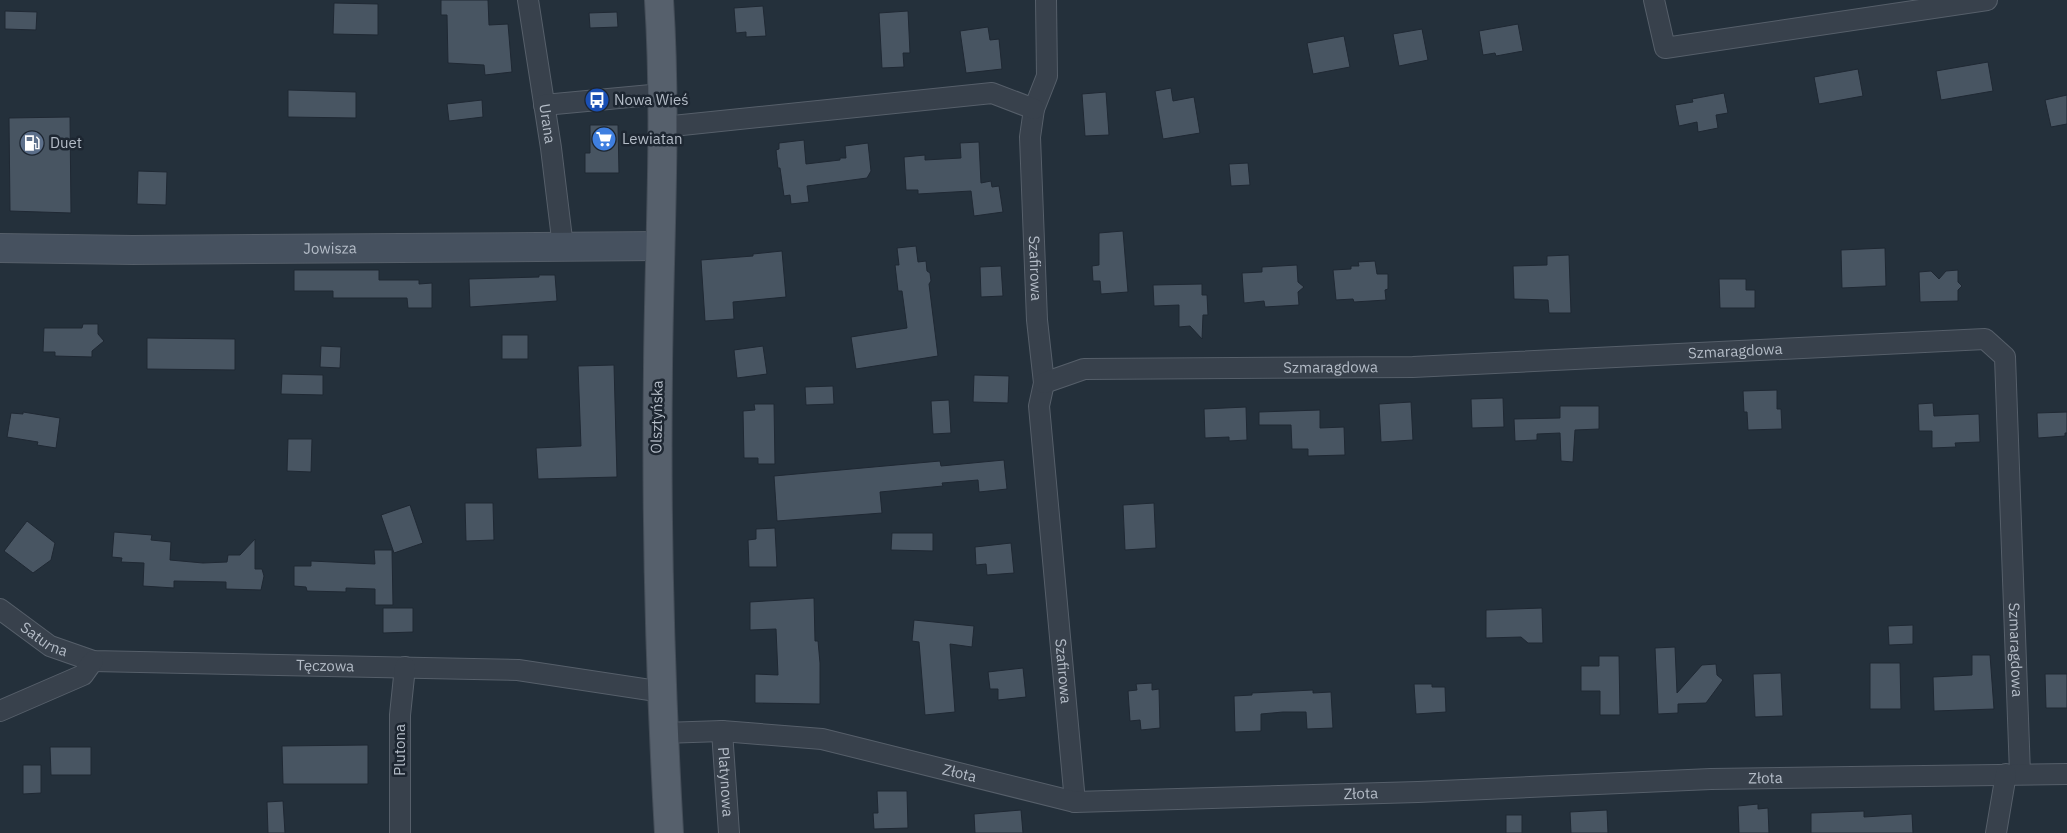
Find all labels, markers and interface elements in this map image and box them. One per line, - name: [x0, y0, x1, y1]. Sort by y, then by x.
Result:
- bus stop icon: Nowa Wieś: [584, 87, 610, 113]
- place label: Nowa Wieś: [614, 90, 689, 109]
- street label: Urana: [535, 102, 560, 145]
- supermarket icon: Lewiatan: [591, 126, 617, 152]
- place label: Lewiatan: [622, 129, 683, 148]
- fuel station icon: Duet: [19, 130, 45, 156]
- place label: Duet: [50, 133, 82, 152]
- street label: Szafirowa: [1025, 235, 1046, 301]
- street label: Jowisza: [303, 238, 357, 258]
- street label: Szmaragdowa: [1688, 339, 1783, 363]
- street label: Szmaragdowa: [1283, 357, 1378, 377]
- street label: Olsztyńska: [646, 380, 667, 454]
- street label: Szmaragdowa: [2005, 602, 2027, 697]
- street label: Saturna: [17, 617, 70, 660]
- street label: Szafirowa: [1051, 638, 1076, 704]
- street label: Tęczowa: [296, 655, 354, 676]
- street label: Plutona: [390, 724, 409, 776]
- street label: Platynowa: [714, 746, 738, 818]
- street label: Złota: [941, 759, 979, 786]
- street label: Złota: [1748, 768, 1783, 787]
- street label: Złota: [1343, 783, 1378, 803]

